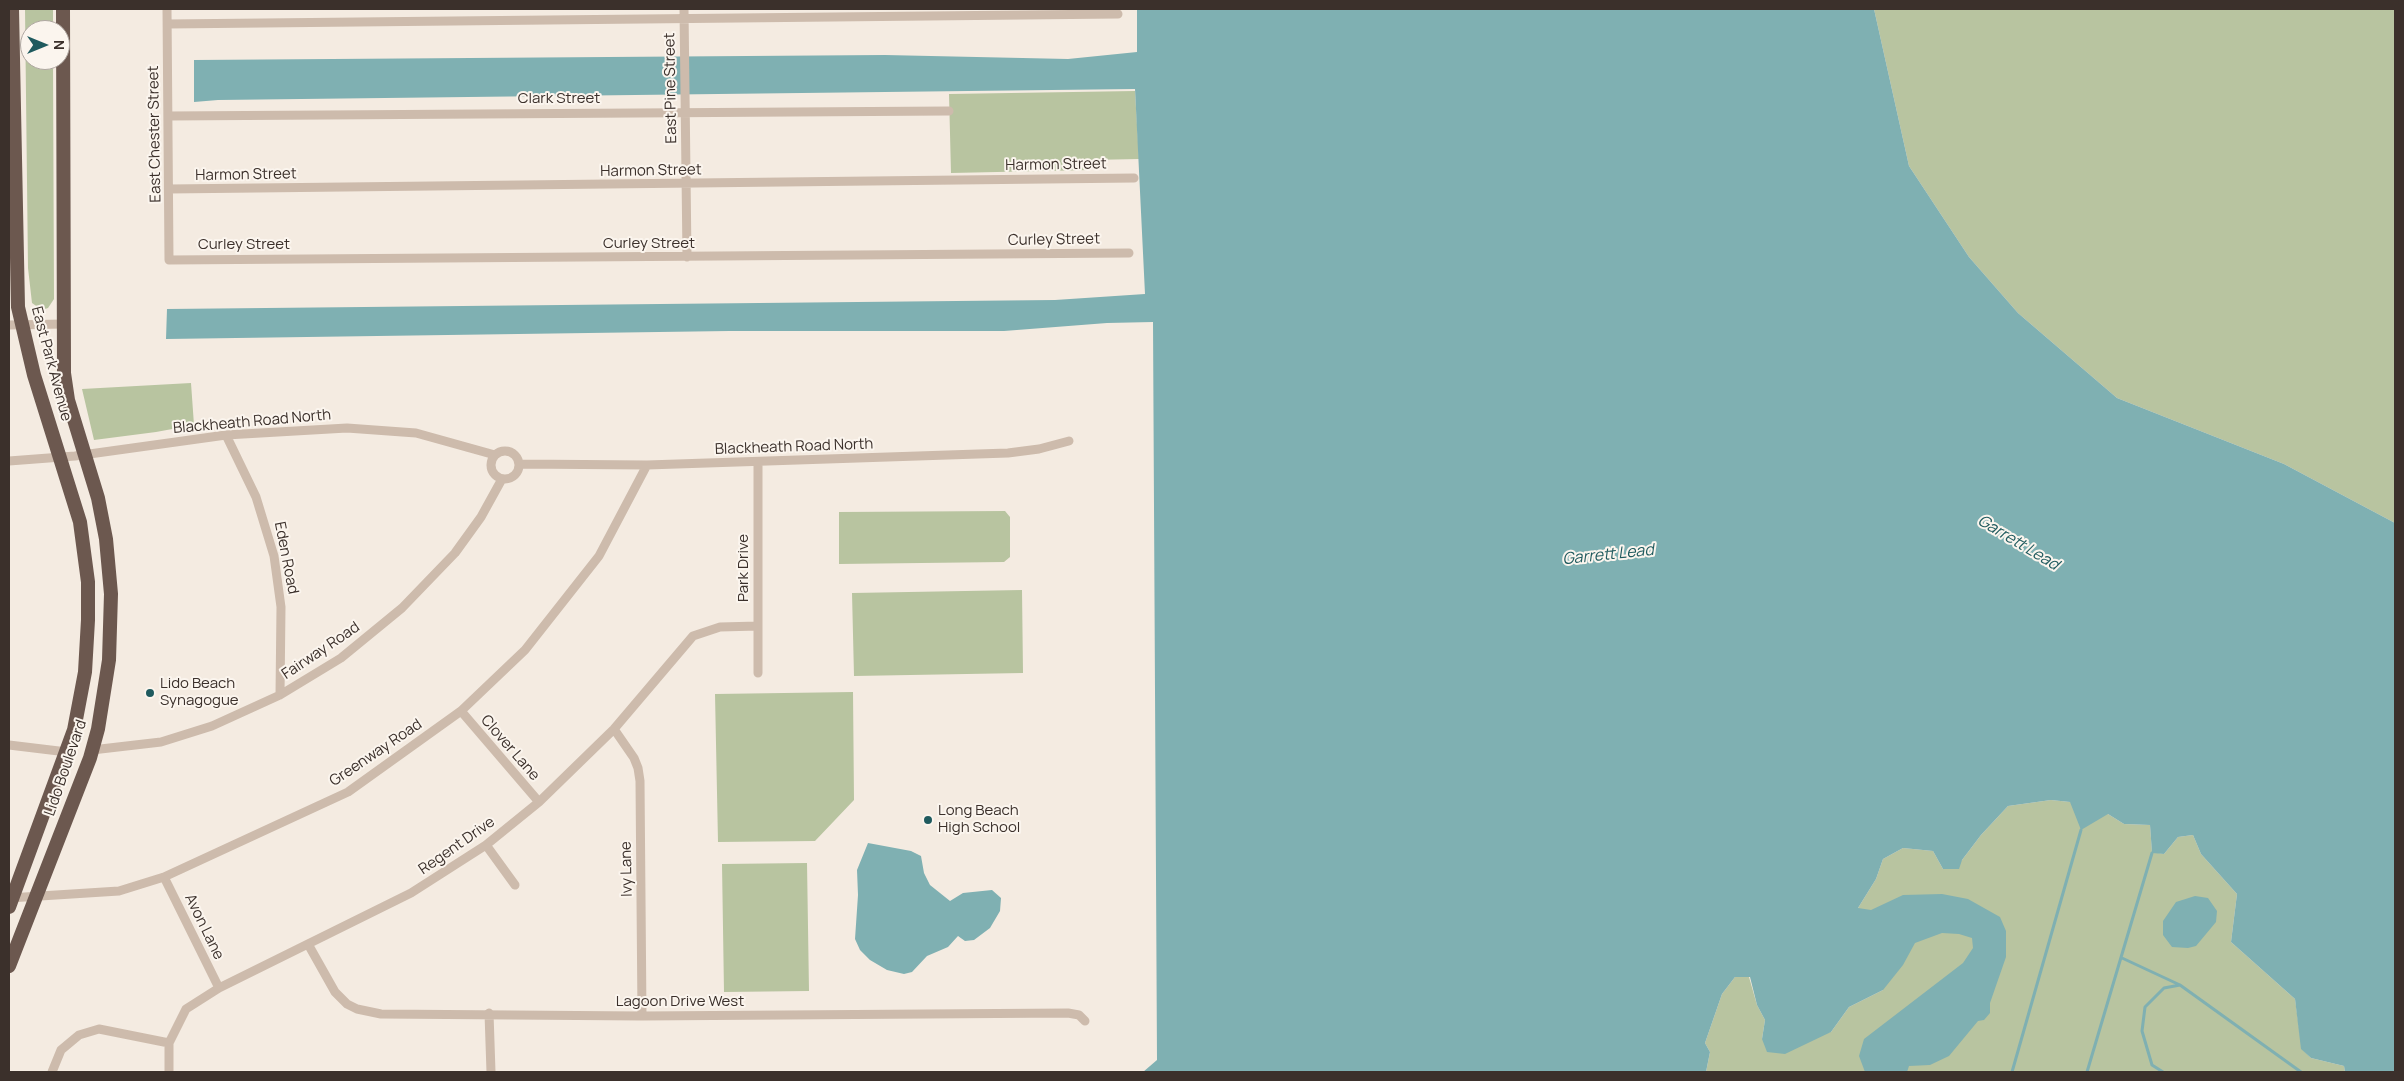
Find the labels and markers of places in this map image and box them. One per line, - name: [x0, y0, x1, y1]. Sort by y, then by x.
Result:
- place label: Lido Beach Synagogue: [160, 675, 239, 710]
- marker: Lido Beach Synagogue: [144, 687, 156, 699]
- place label: Long Beach High School: [938, 802, 1020, 837]
- marker: Long Beach High School: [922, 814, 934, 826]

